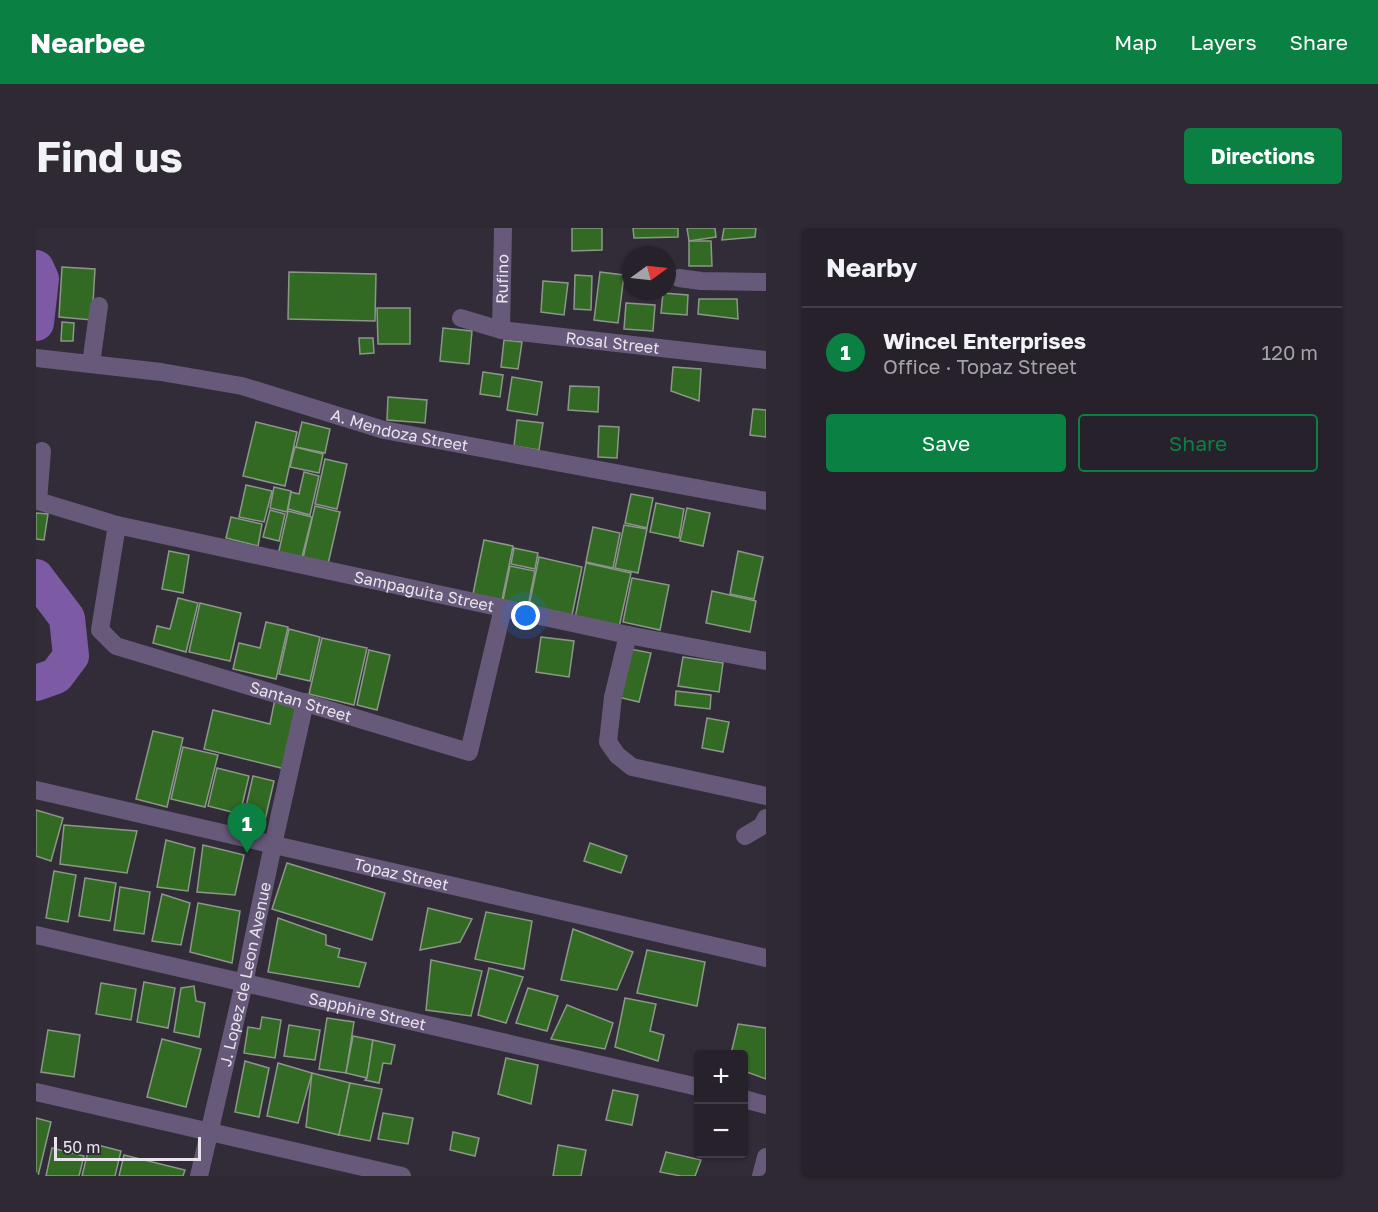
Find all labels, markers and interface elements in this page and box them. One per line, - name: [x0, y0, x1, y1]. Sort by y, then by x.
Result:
- text: Nearbee: [30, 26, 145, 59]
- text: Map: [1114, 29, 1157, 55]
- text: Layers: [1190, 29, 1257, 55]
- text: Share: [1290, 29, 1348, 55]
- button: Directions: [1184, 128, 1342, 184]
- text: Find us: [36, 131, 183, 181]
- north arrow: [622, 246, 676, 300]
- text: Nearby: [826, 252, 917, 283]
- street label: Rufino: [492, 254, 512, 304]
- street label: Rosal Street: [564, 327, 661, 358]
- text: Wincel Enterprises: [883, 327, 1086, 354]
- text: 1: [840, 340, 851, 364]
- text: 120 m: [1262, 340, 1318, 364]
- text: Office · Topaz Street: [883, 354, 1077, 378]
- street label: A. Mendoza Street: [329, 404, 470, 455]
- button: Save: [826, 414, 1066, 472]
- button: Share: [1078, 414, 1318, 472]
- street label: Sampaguita Street: [352, 566, 496, 616]
- your location: [511, 601, 540, 630]
- street label: Santan Street: [247, 677, 354, 726]
- pin: 1: [228, 804, 266, 853]
- street label: Topaz Street: [352, 854, 451, 895]
- street label: J. Lopez de Leon Avenue: [215, 880, 275, 1068]
- street label: Sapphire Street: [307, 988, 428, 1034]
- map controls: [694, 1050, 748, 1158]
- button: +: [694, 1050, 748, 1104]
- button: −: [694, 1104, 748, 1158]
- scale bar: [54, 1134, 201, 1162]
- text: 50 m: [63, 1137, 100, 1157]

